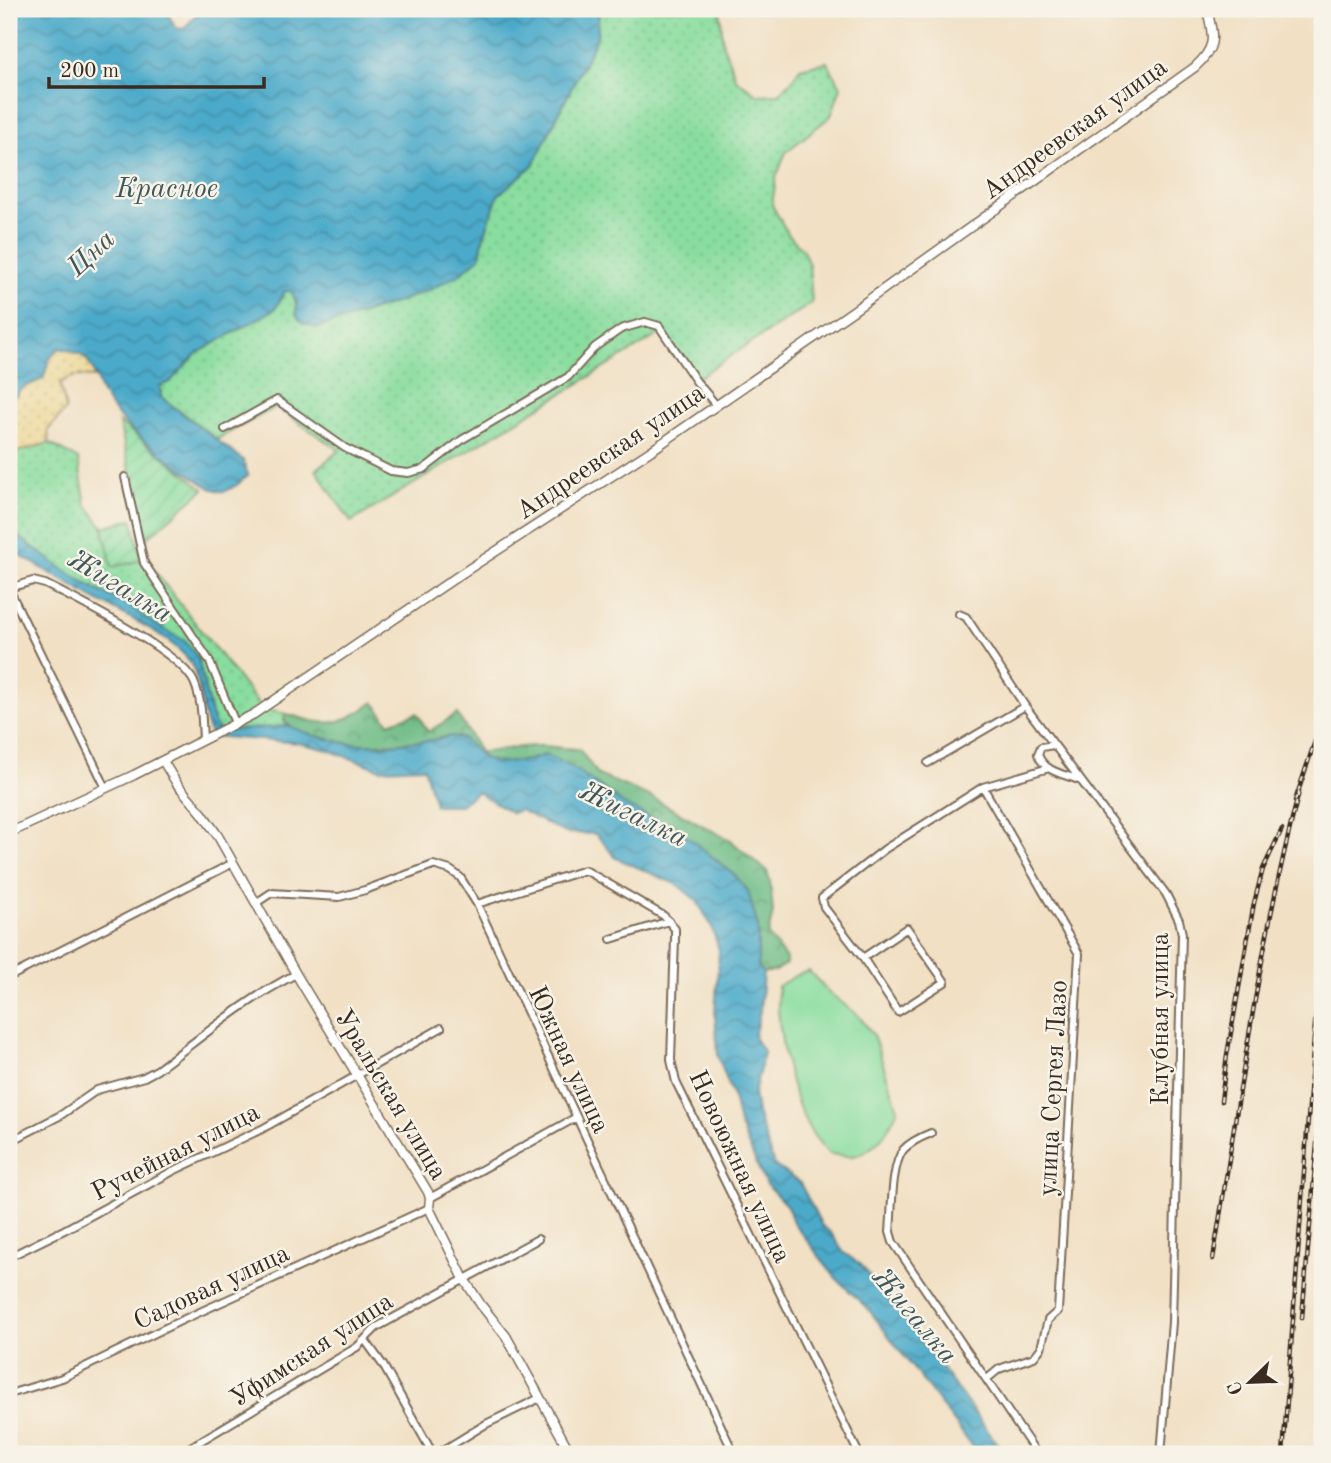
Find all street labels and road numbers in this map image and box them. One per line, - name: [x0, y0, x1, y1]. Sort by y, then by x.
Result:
- street label: Андреевская улица: [978, 54, 1172, 205]
- street label: Андреевская улица: [512, 380, 710, 525]
- street label: Клубная улица: [1148, 932, 1174, 1106]
- street label: улица Сергея Лазо: [1035, 979, 1073, 1197]
- street label: Южная улица: [523, 982, 614, 1138]
- street label: Уральская улица: [329, 1005, 451, 1185]
- street label: Новоюжная улица: [683, 1067, 795, 1267]
- street label: Ручейная улица: [88, 1099, 264, 1206]
- street label: Садовая улица: [130, 1240, 294, 1335]
- street label: Уфимская улица: [226, 1288, 398, 1413]

